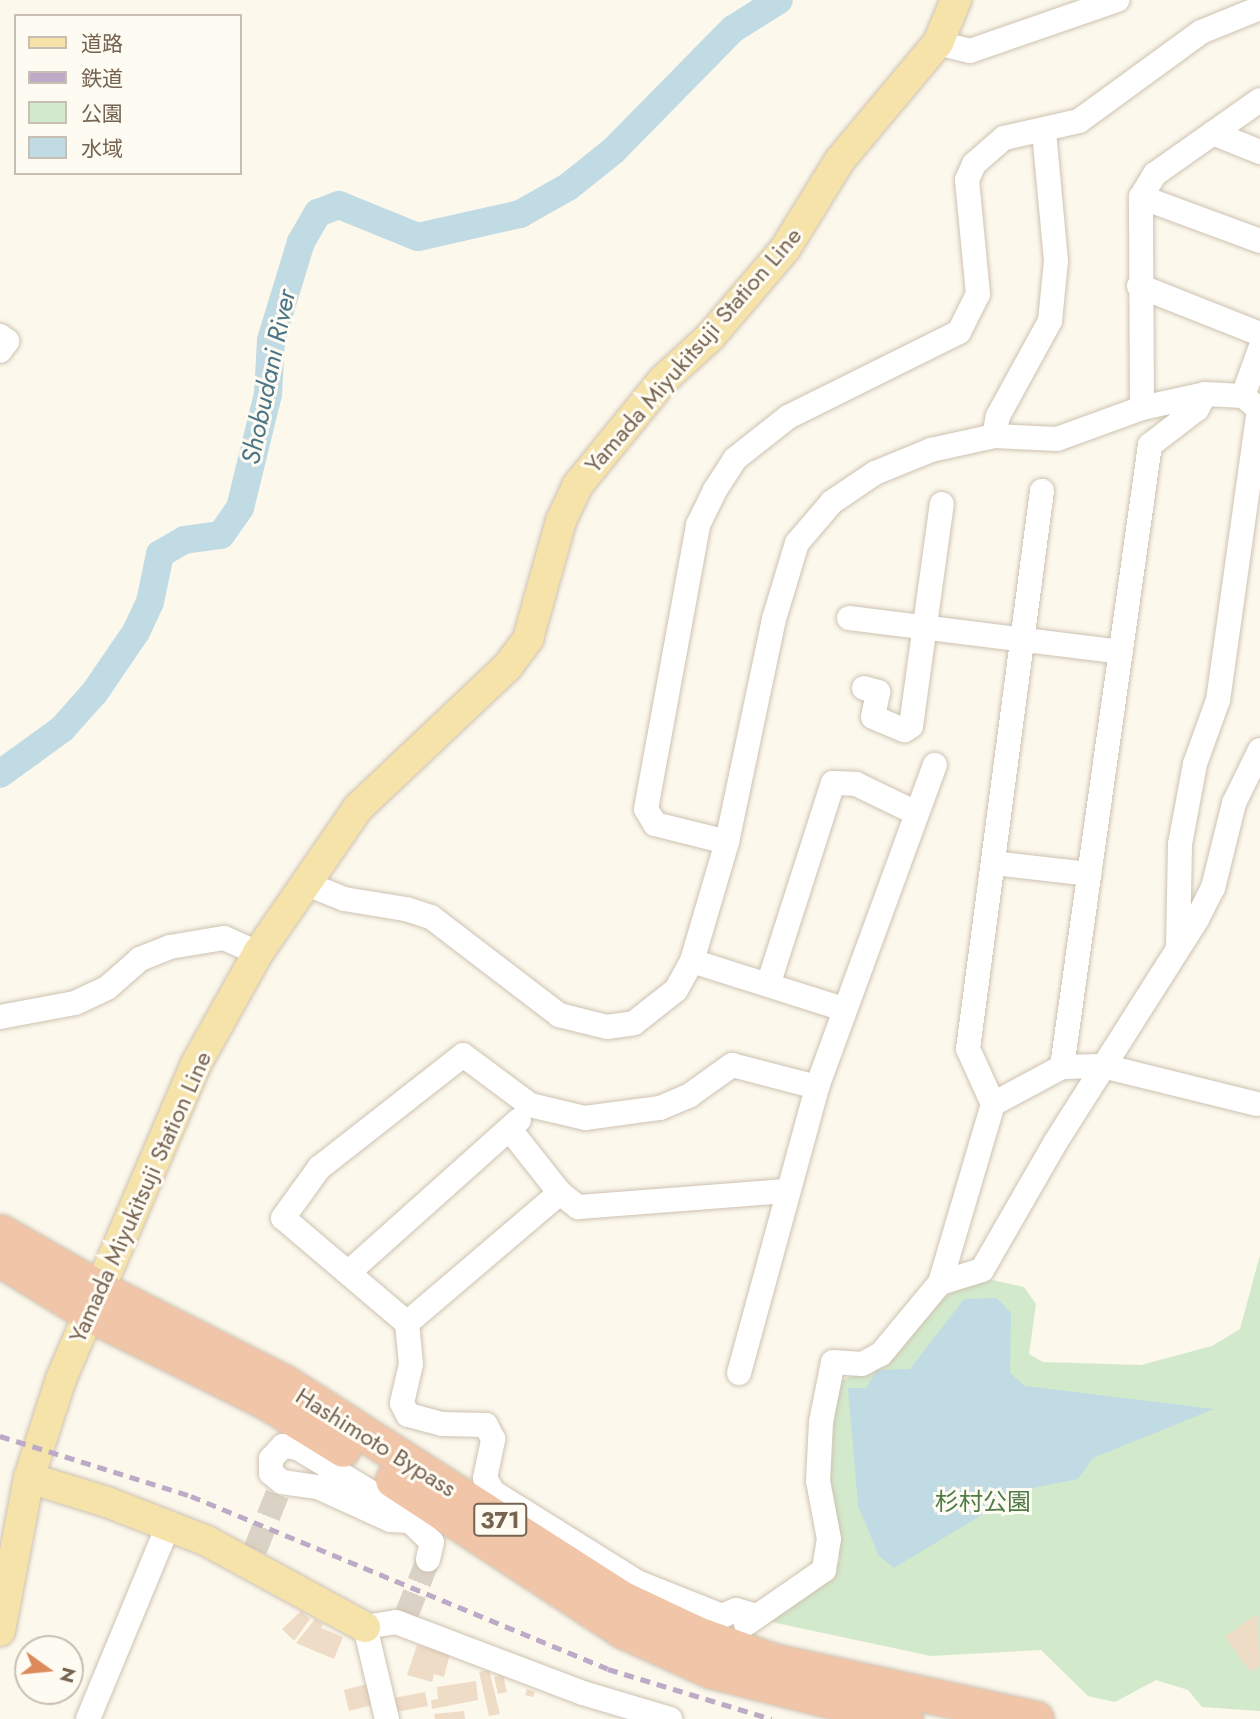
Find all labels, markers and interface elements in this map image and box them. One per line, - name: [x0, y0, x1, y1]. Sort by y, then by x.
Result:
- legend: [14, 14, 242, 175]
- text: 道路: [81, 29, 123, 59]
- text: 鉄道: [81, 64, 123, 94]
- text: 公園: [81, 99, 123, 129]
- text: 水域: [81, 134, 123, 164]
- street label: Yamada Miyukitsuji Station Line: [579, 221, 807, 479]
- water label: Shobudani River: [235, 287, 303, 467]
- street label: Yamada Miyukitsuji Station Line: [63, 1047, 217, 1347]
- street label: Hashimoto Bypass: [291, 1381, 461, 1503]
- park label: 杉村公園: [935, 1488, 1031, 1516]
- road number: 371: [472, 1500, 528, 1540]
- north arrow: [14, 1635, 84, 1705]
- text: N: [53, 1664, 83, 1686]

